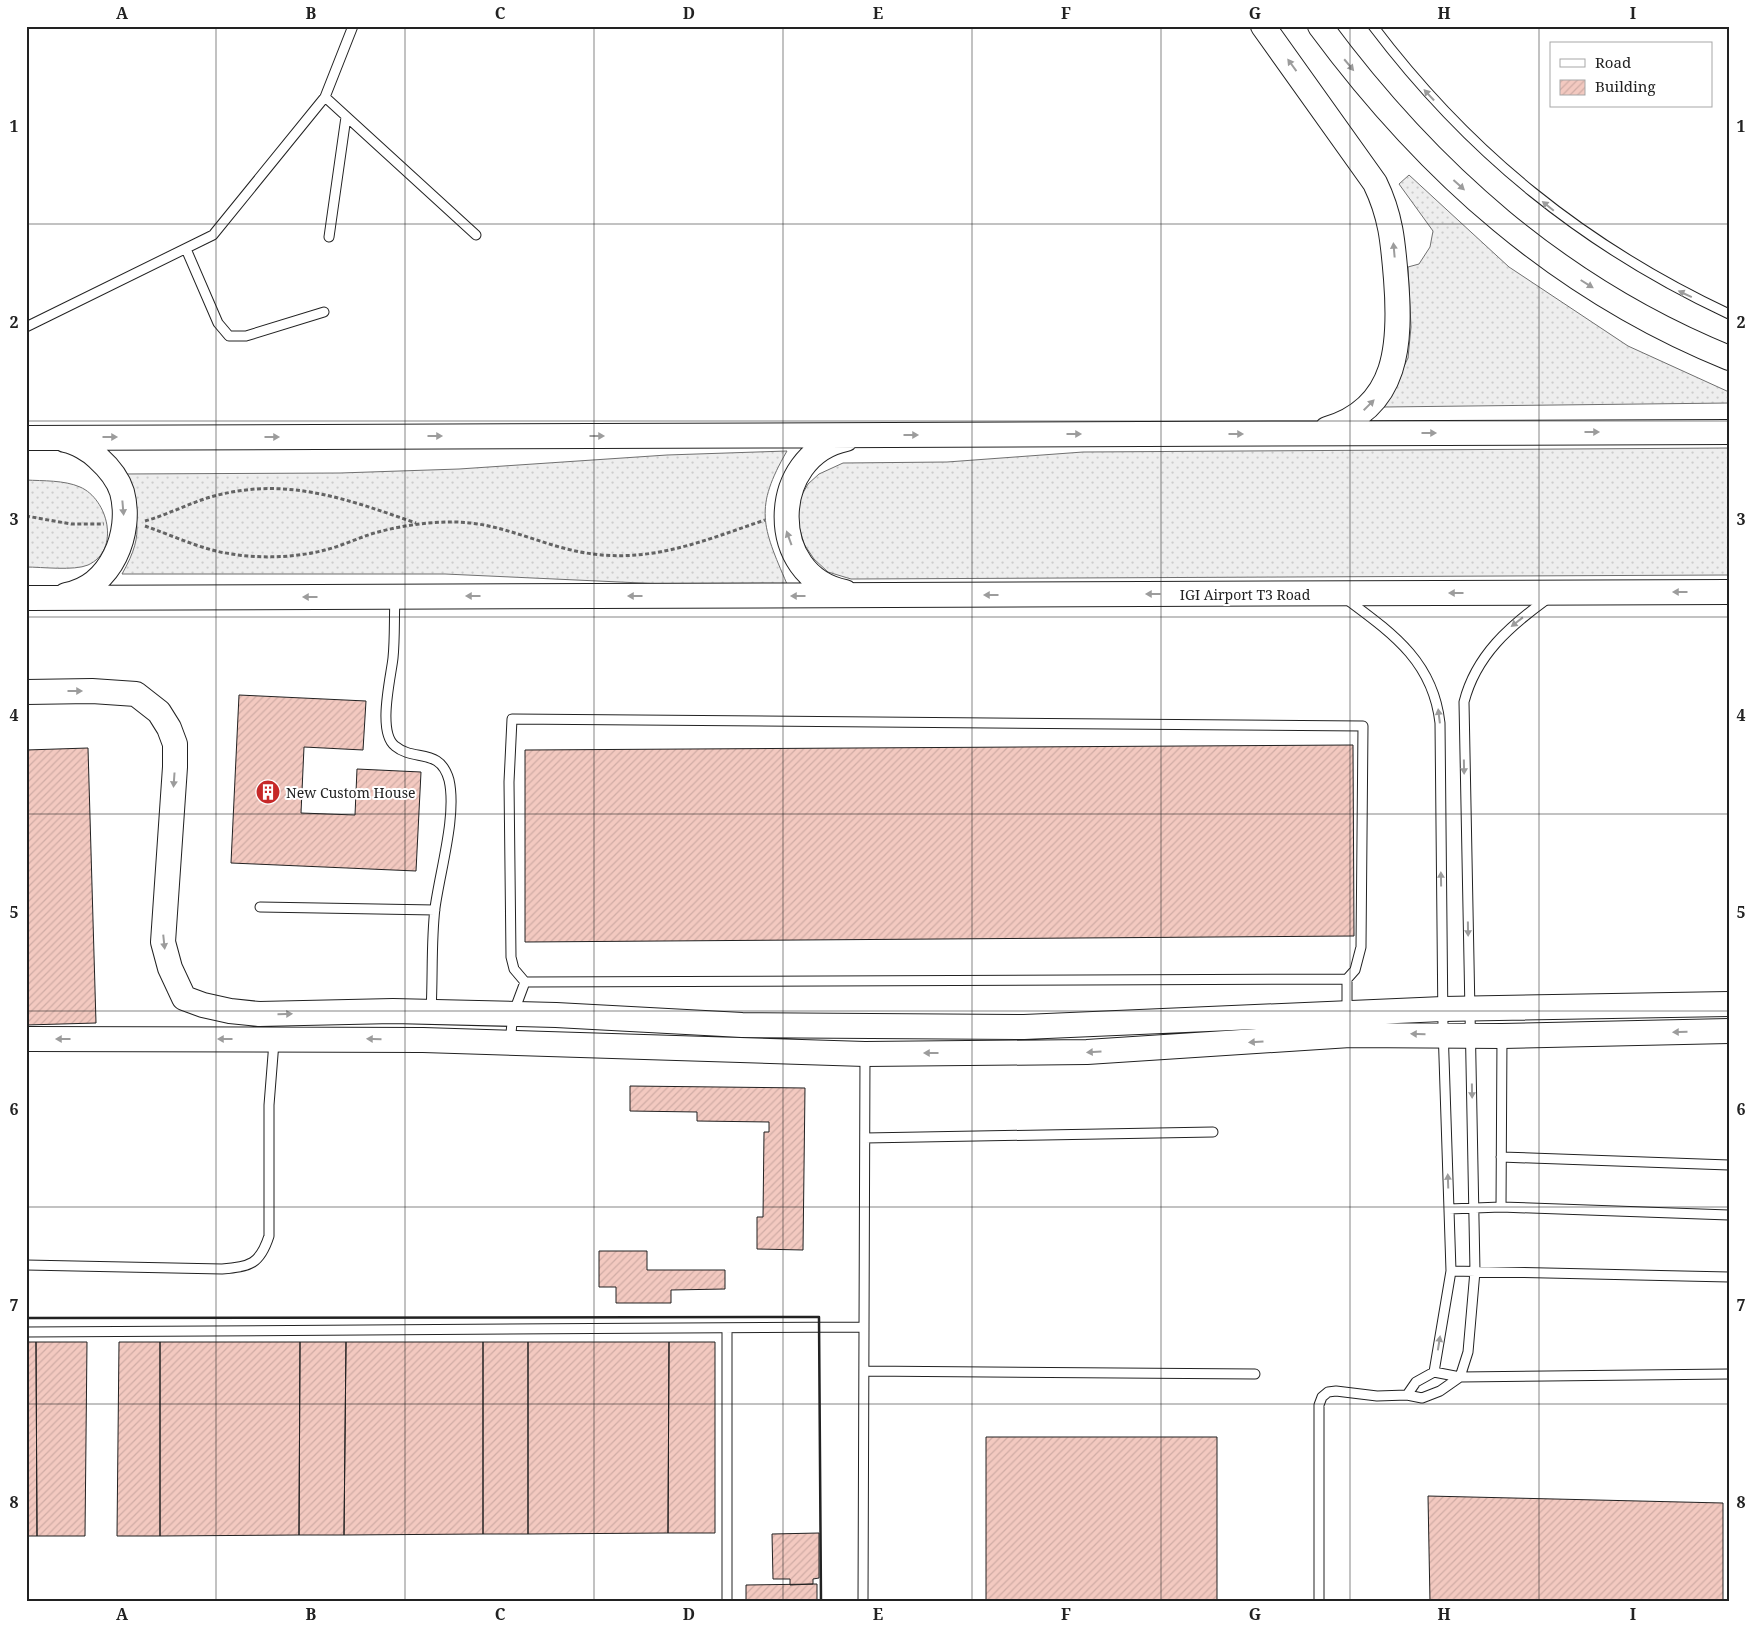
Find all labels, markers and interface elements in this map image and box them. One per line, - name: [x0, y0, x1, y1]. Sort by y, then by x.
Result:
- text: A: [116, 2, 129, 24]
- text: B: [306, 2, 317, 24]
- text: C: [495, 2, 506, 24]
- text: D: [683, 2, 695, 24]
- text: E: [873, 2, 883, 24]
- text: F: [1061, 2, 1071, 24]
- text: G: [1249, 2, 1261, 24]
- text: H: [1437, 2, 1451, 24]
- text: I: [1630, 2, 1636, 24]
- legend: [1550, 42, 1712, 108]
- text: Road: [1595, 52, 1631, 72]
- one-way arrow: [1344, 58, 1355, 71]
- one-way arrow: [1286, 59, 1297, 72]
- text: Building: [1595, 76, 1656, 96]
- one-way arrow: [1423, 90, 1435, 102]
- text: 1: [9, 115, 19, 137]
- text: 1: [1736, 115, 1746, 137]
- one-way arrow: [1452, 179, 1464, 191]
- one-way arrow: [1542, 200, 1555, 211]
- one-way arrow: [1390, 242, 1398, 258]
- one-way arrow: [1581, 279, 1594, 289]
- one-way arrow: [1678, 289, 1692, 297]
- text: 2: [9, 311, 19, 333]
- text: 2: [1736, 311, 1746, 333]
- one-way arrow: [1363, 399, 1375, 411]
- one-way arrow: [1584, 428, 1600, 436]
- one-way arrow: [1422, 429, 1438, 437]
- one-way arrow: [1066, 430, 1082, 438]
- one-way arrow: [1229, 430, 1245, 438]
- one-way arrow: [904, 431, 920, 439]
- one-way arrow: [427, 432, 443, 440]
- one-way arrow: [590, 432, 606, 440]
- one-way arrow: [102, 433, 118, 441]
- one-way arrow: [265, 433, 281, 441]
- one-way arrow: [120, 501, 128, 517]
- text: 3: [9, 508, 19, 530]
- text: 3: [1736, 508, 1746, 530]
- one-way arrow: [785, 530, 793, 545]
- street label: IGI Airport T3 Road: [1180, 585, 1311, 604]
- one-way arrow: [1672, 588, 1688, 596]
- one-way arrow: [1448, 589, 1464, 597]
- one-way arrow: [1145, 590, 1161, 598]
- one-way arrow: [983, 591, 999, 599]
- one-way arrow: [627, 592, 643, 600]
- one-way arrow: [789, 592, 805, 600]
- one-way arrow: [302, 593, 318, 601]
- one-way arrow: [464, 593, 480, 601]
- one-way arrow: [1511, 616, 1524, 627]
- one-way arrow: [67, 687, 83, 695]
- text: 4: [9, 704, 19, 726]
- text: 4: [1736, 704, 1746, 726]
- one-way arrow: [1435, 708, 1443, 724]
- one-way arrow: [1460, 759, 1468, 775]
- one-way arrow: [170, 773, 178, 789]
- building icon: New Custom House: [255, 779, 281, 805]
- place label: New Custom House: [286, 783, 415, 802]
- one-way arrow: [1437, 870, 1445, 886]
- text: 5: [9, 901, 19, 923]
- text: 5: [1736, 901, 1746, 923]
- one-way arrow: [1464, 921, 1472, 937]
- one-way arrow: [160, 935, 168, 951]
- one-way arrow: [277, 1009, 293, 1017]
- one-way arrow: [1672, 1028, 1688, 1036]
- one-way arrow: [1410, 1030, 1426, 1038]
- one-way arrow: [55, 1035, 71, 1043]
- one-way arrow: [217, 1035, 233, 1043]
- one-way arrow: [366, 1035, 382, 1043]
- one-way arrow: [1248, 1038, 1264, 1046]
- one-way arrow: [1086, 1048, 1102, 1056]
- one-way arrow: [923, 1049, 939, 1057]
- one-way arrow: [1468, 1084, 1476, 1100]
- text: 6: [9, 1098, 19, 1120]
- text: 6: [1736, 1098, 1746, 1120]
- one-way arrow: [1444, 1173, 1452, 1189]
- text: 7: [9, 1294, 19, 1316]
- text: 7: [1736, 1294, 1746, 1316]
- one-way arrow: [1435, 1334, 1443, 1350]
- text: 8: [9, 1491, 19, 1513]
- text: 8: [1736, 1491, 1746, 1513]
- text: A: [116, 1603, 129, 1625]
- text: B: [306, 1603, 317, 1625]
- text: C: [495, 1603, 506, 1625]
- text: D: [683, 1603, 695, 1625]
- text: E: [873, 1603, 883, 1625]
- text: F: [1061, 1603, 1071, 1625]
- text: G: [1249, 1603, 1261, 1625]
- text: H: [1437, 1603, 1451, 1625]
- text: I: [1630, 1603, 1636, 1625]

